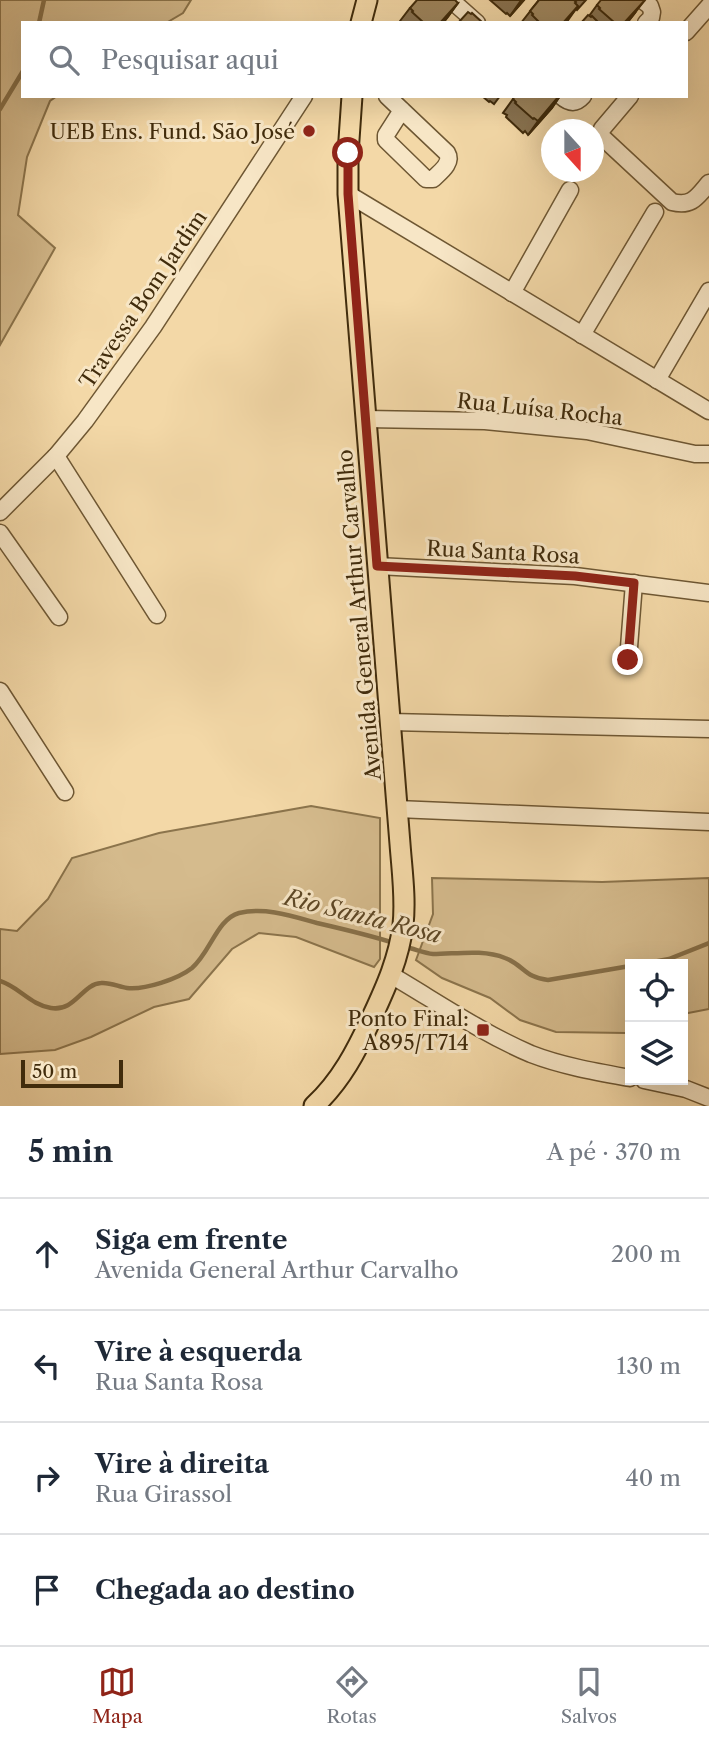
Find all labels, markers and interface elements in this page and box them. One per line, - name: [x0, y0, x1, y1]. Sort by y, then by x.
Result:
- search box: [21, 21, 688, 98]
- icon: search: [45, 41, 83, 79]
- text: Pesquisar aqui: [101, 44, 279, 76]
- place label: UEB Ens. Fund. São José: [50, 119, 295, 144]
- north arrow: [541, 119, 604, 182]
- marker: UEB Ens. Fund. São José: [301, 123, 317, 139]
- route start: [332, 137, 363, 168]
- street label: Travessa Bom Jardim: [74, 205, 212, 393]
- street label: Rua Luísa Rocha: [456, 388, 625, 430]
- street label: Avenida General Arthur Carvalho: [332, 448, 386, 783]
- street label: Rua Santa Rosa: [426, 535, 581, 569]
- route end: [612, 644, 643, 675]
- water label: Rio Santa Rosa: [280, 882, 445, 949]
- map controls: [625, 959, 688, 1085]
- button: locate: [625, 959, 688, 1022]
- place label: Ponto Final: A895/T714: [347, 1006, 469, 1055]
- marker: Ponto Final: A895/T714: [475, 1022, 491, 1038]
- button: layers: [625, 1022, 688, 1085]
- scale bar: [21, 1057, 122, 1089]
- text: 50 m: [32, 1060, 77, 1083]
- text: 5 min: [28, 1133, 113, 1170]
- text: A pé · 370 m: [547, 1138, 681, 1166]
- text: Siga em frente: [95, 1224, 288, 1256]
- icon: ahead: [28, 1235, 66, 1273]
- text: 200 m: [611, 1240, 681, 1268]
- text: Avenida General Arthur Carvalho: [95, 1256, 459, 1284]
- text: Vire à esquerda: [95, 1336, 302, 1368]
- icon: left: [28, 1347, 66, 1385]
- text: 130 m: [617, 1352, 681, 1380]
- text: Rua Santa Rosa: [95, 1368, 263, 1396]
- text: Vire à direita: [95, 1448, 269, 1480]
- icon: right: [28, 1459, 66, 1497]
- text: 40 m: [626, 1464, 681, 1492]
- text: Rua Girassol: [95, 1480, 232, 1508]
- icon: arrive: [28, 1571, 66, 1609]
- text: Chegada ao destino: [95, 1574, 355, 1606]
- tab: Mapa: [92, 1663, 143, 1728]
- tab: Rotas: [326, 1663, 377, 1728]
- tab: Salvos: [561, 1663, 617, 1728]

